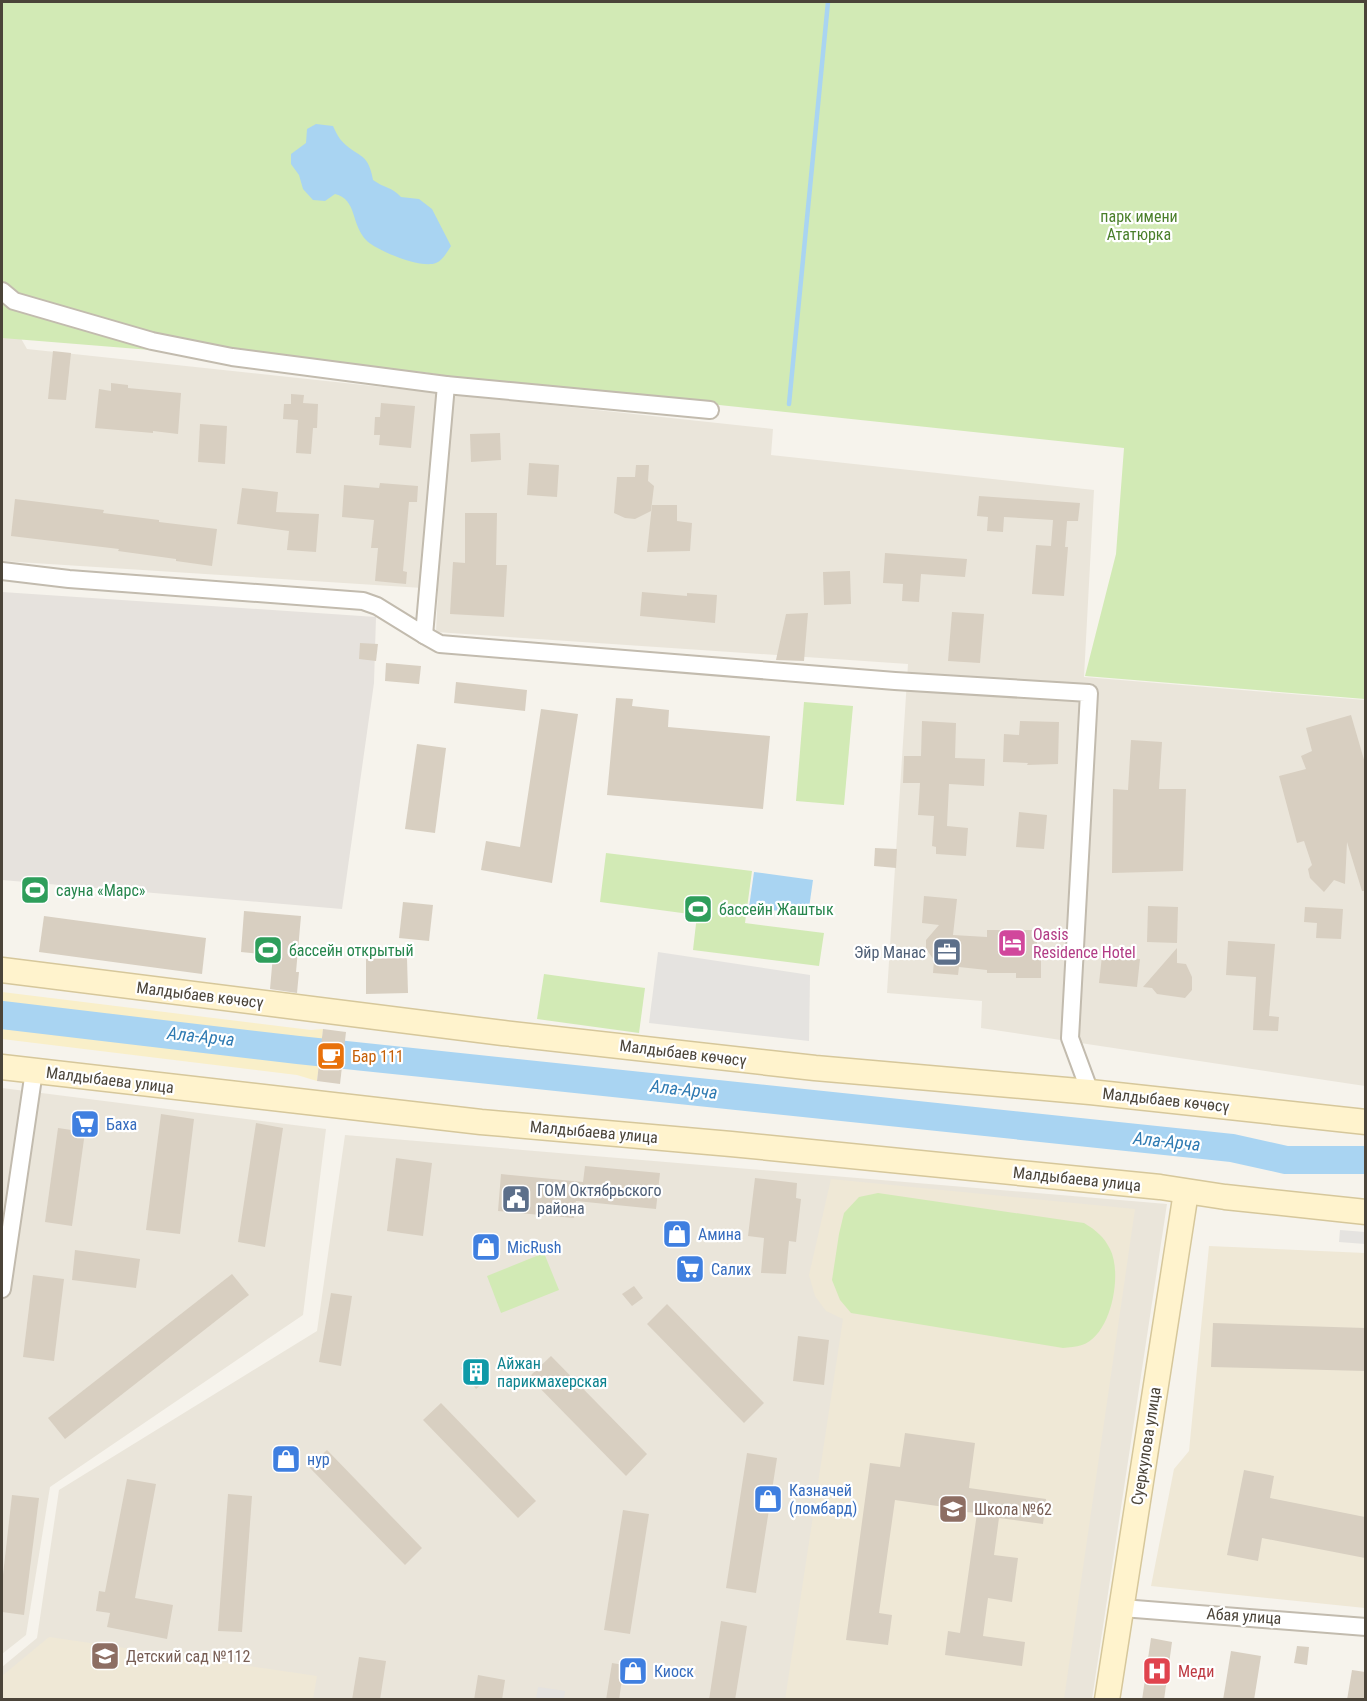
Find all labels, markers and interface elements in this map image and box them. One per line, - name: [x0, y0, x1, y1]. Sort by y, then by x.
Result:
- park label: парк имени Ататюрка: [1100, 207, 1178, 244]
- sports icon: сауна «Марс»: [19, 874, 51, 906]
- place label: сауна «Марс»: [56, 881, 146, 900]
- sports icon: бассейн Жаштык: [682, 893, 714, 925]
- place label: бассейн Жаштык: [719, 900, 834, 919]
- place label: Oasis Residence Hotel: [1033, 925, 1136, 962]
- hotel icon: Oasis Residence Hotel: [996, 927, 1028, 959]
- sports icon: бассейн открытый: [252, 934, 284, 966]
- office icon: Эйр Манас: [931, 936, 963, 968]
- place label: бассейн открытый: [289, 941, 414, 960]
- place label: Эйр Манас: [854, 943, 926, 962]
- street label: Малдыбаев көчөсү: [135, 978, 265, 1012]
- water label: Ала-Арча: [165, 1022, 236, 1050]
- street label: Малдыбаев көчөсү: [618, 1036, 748, 1070]
- cafe icon: Бар 111: [315, 1040, 347, 1072]
- place label: Бар 111: [352, 1047, 404, 1066]
- street label: Малдыбаева улица: [45, 1063, 175, 1097]
- water label: Ала-Арча: [648, 1075, 719, 1103]
- street label: Малдыбаев көчөсү: [1102, 1084, 1230, 1116]
- supermarket icon: Баха: [69, 1108, 101, 1140]
- place label: Баха: [106, 1115, 137, 1134]
- street label: Малдыбаева улица: [529, 1117, 659, 1147]
- water label: Ала-Арча: [1131, 1127, 1202, 1155]
- street label: Малдыбаева улица: [1012, 1163, 1142, 1195]
- place label: ГОМ Октябрьского района: [537, 1181, 661, 1218]
- public building icon: ГОМ Октябрьского района: [500, 1183, 532, 1215]
- shop icon: Амина: [661, 1218, 693, 1250]
- place label: Амина: [698, 1225, 742, 1244]
- shop icon: MicRush: [470, 1231, 502, 1263]
- place label: MicRush: [507, 1238, 561, 1257]
- supermarket icon: Салих: [674, 1253, 706, 1285]
- place label: Салих: [711, 1260, 751, 1279]
- place label: Айжан парикмахерская: [497, 1354, 607, 1391]
- building icon: Айжан парикмахерская: [460, 1356, 492, 1388]
- street label: Суеркулова улица: [1127, 1386, 1165, 1506]
- shop icon: нур: [270, 1443, 302, 1475]
- place label: нур: [307, 1450, 330, 1469]
- place label: Казначей (ломбард): [789, 1481, 857, 1518]
- shop icon: Казначей (ломбард): [752, 1483, 784, 1515]
- school or university icon: Школа №62: [937, 1493, 969, 1525]
- place label: Школа №62: [974, 1500, 1052, 1519]
- street label: Абая улица: [1206, 1604, 1282, 1628]
- school or university icon: Детский сад №112: [89, 1640, 121, 1672]
- place label: Детский сад №112: [126, 1647, 250, 1666]
- shop icon: Киоск: [617, 1655, 649, 1687]
- hospital icon: Меди: [1141, 1655, 1173, 1687]
- place label: Киоск: [654, 1662, 694, 1681]
- place label: Меди: [1178, 1662, 1214, 1681]

